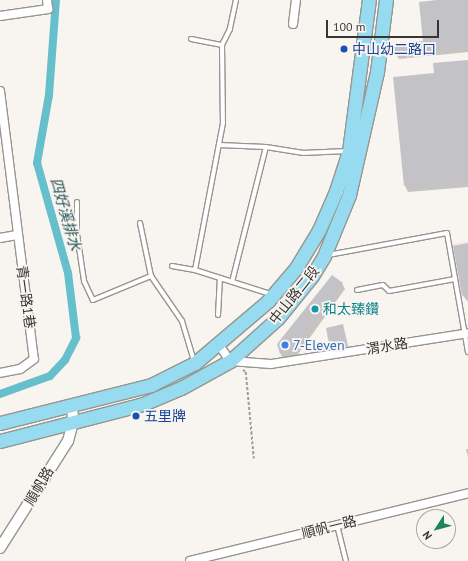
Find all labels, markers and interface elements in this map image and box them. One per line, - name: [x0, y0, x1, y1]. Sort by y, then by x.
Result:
- scale bar: [328, 12, 441, 38]
- text: 100 m: [333, 19, 366, 34]
- place label: 中山幼二路口: [352, 41, 436, 57]
- marker: 中山幼二路口: [339, 44, 349, 54]
- water label: 四好溪排水: [47, 175, 85, 253]
- street label: 中山路二段: [265, 263, 323, 327]
- street label: 青一路1巷: [13, 264, 39, 330]
- place label: 和太臻鑽: [323, 301, 379, 317]
- marker: 和太臻鑽: [310, 304, 320, 314]
- street label: 渭水路: [365, 334, 409, 358]
- place label: 7-Eleven: [293, 337, 345, 353]
- marker: 7-Eleven: [280, 340, 290, 350]
- place label: 五里牌: [144, 408, 186, 424]
- marker: 五里牌: [131, 411, 141, 421]
- street label: 順帆路: [21, 464, 57, 508]
- north arrow: [416, 509, 456, 549]
- street label: 順帆一路: [300, 512, 358, 542]
- text: N: [419, 528, 435, 543]

